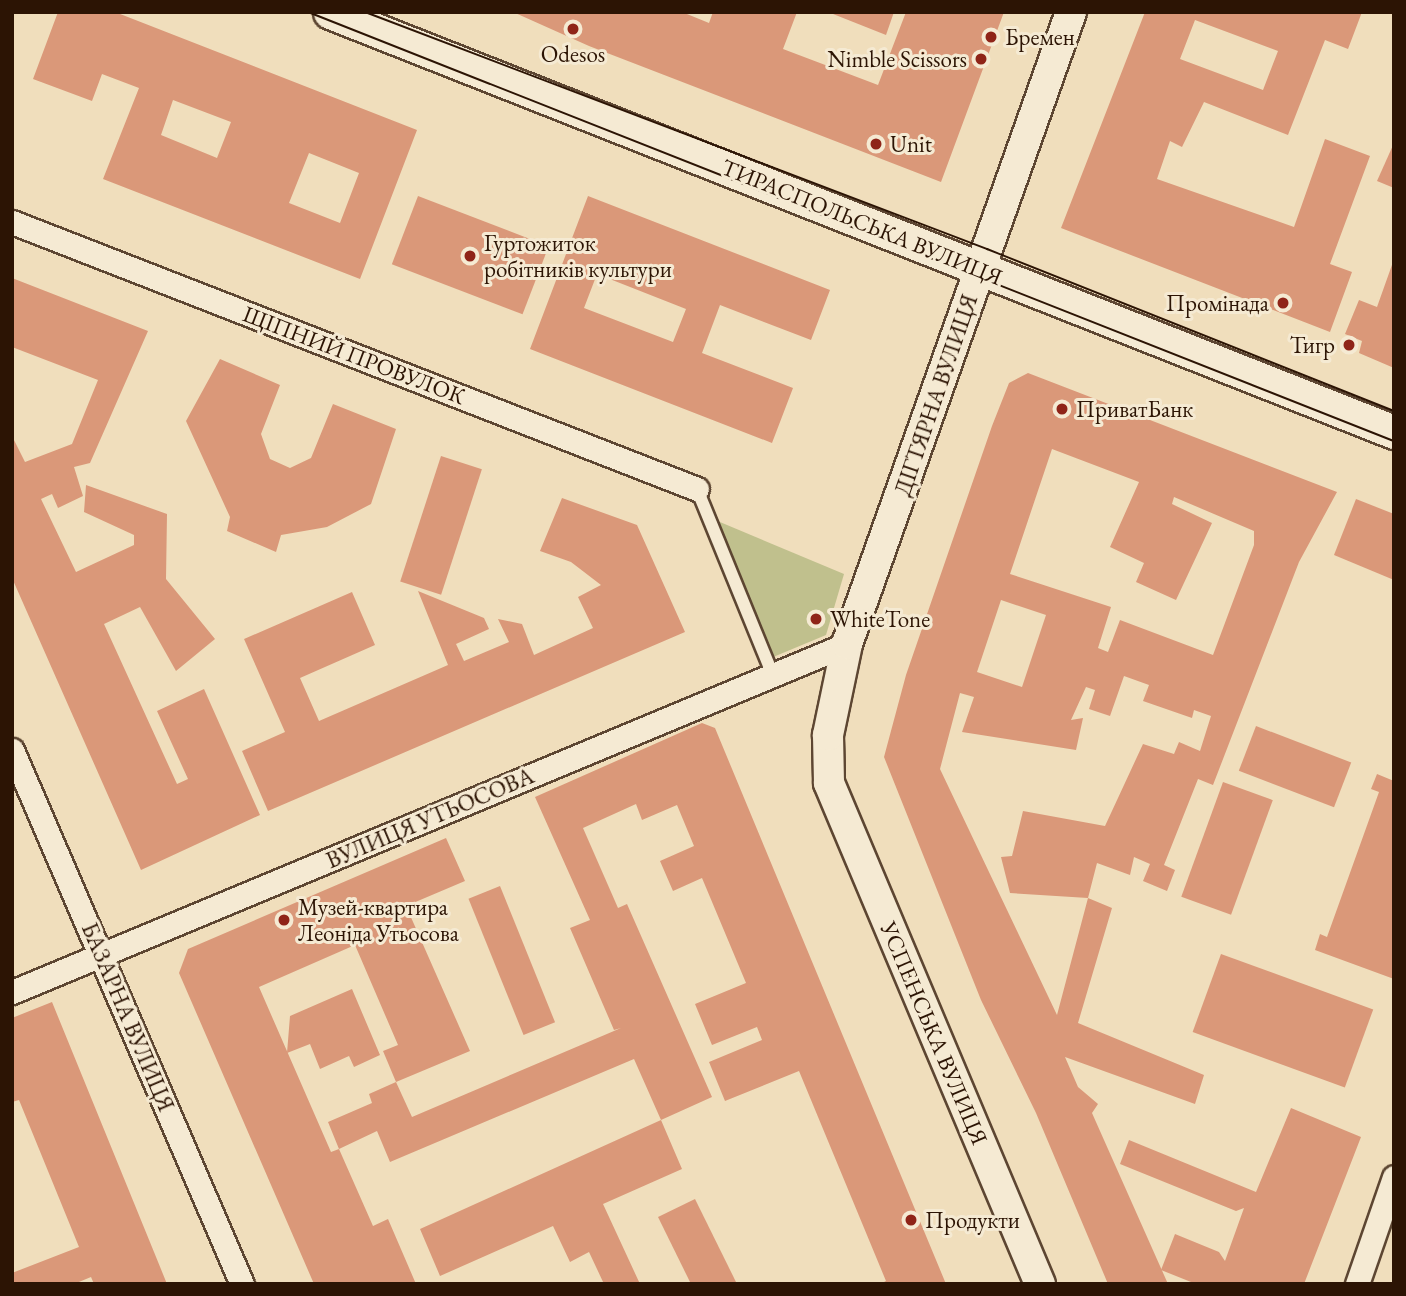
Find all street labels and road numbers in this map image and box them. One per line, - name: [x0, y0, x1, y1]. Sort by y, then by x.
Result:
- street label: ТИРАСПОЛЬСЬКА ВУЛИЦЯ: [718, 153, 1006, 291]
- street label: ДІГТЯРНА ВУЛИЦЯ: [889, 290, 983, 500]
- street label: ЩІПНИЙ ПРОВУЛОК: [239, 300, 469, 410]
- street label: ВУЛИЦЯ УТЬОСОВА: [322, 762, 538, 874]
- street label: УСПЕНСЬКА ВУЛИЦЯ: [874, 917, 994, 1149]
- street label: БАЗАРНА ВУЛИЦЯ: [76, 918, 180, 1116]

